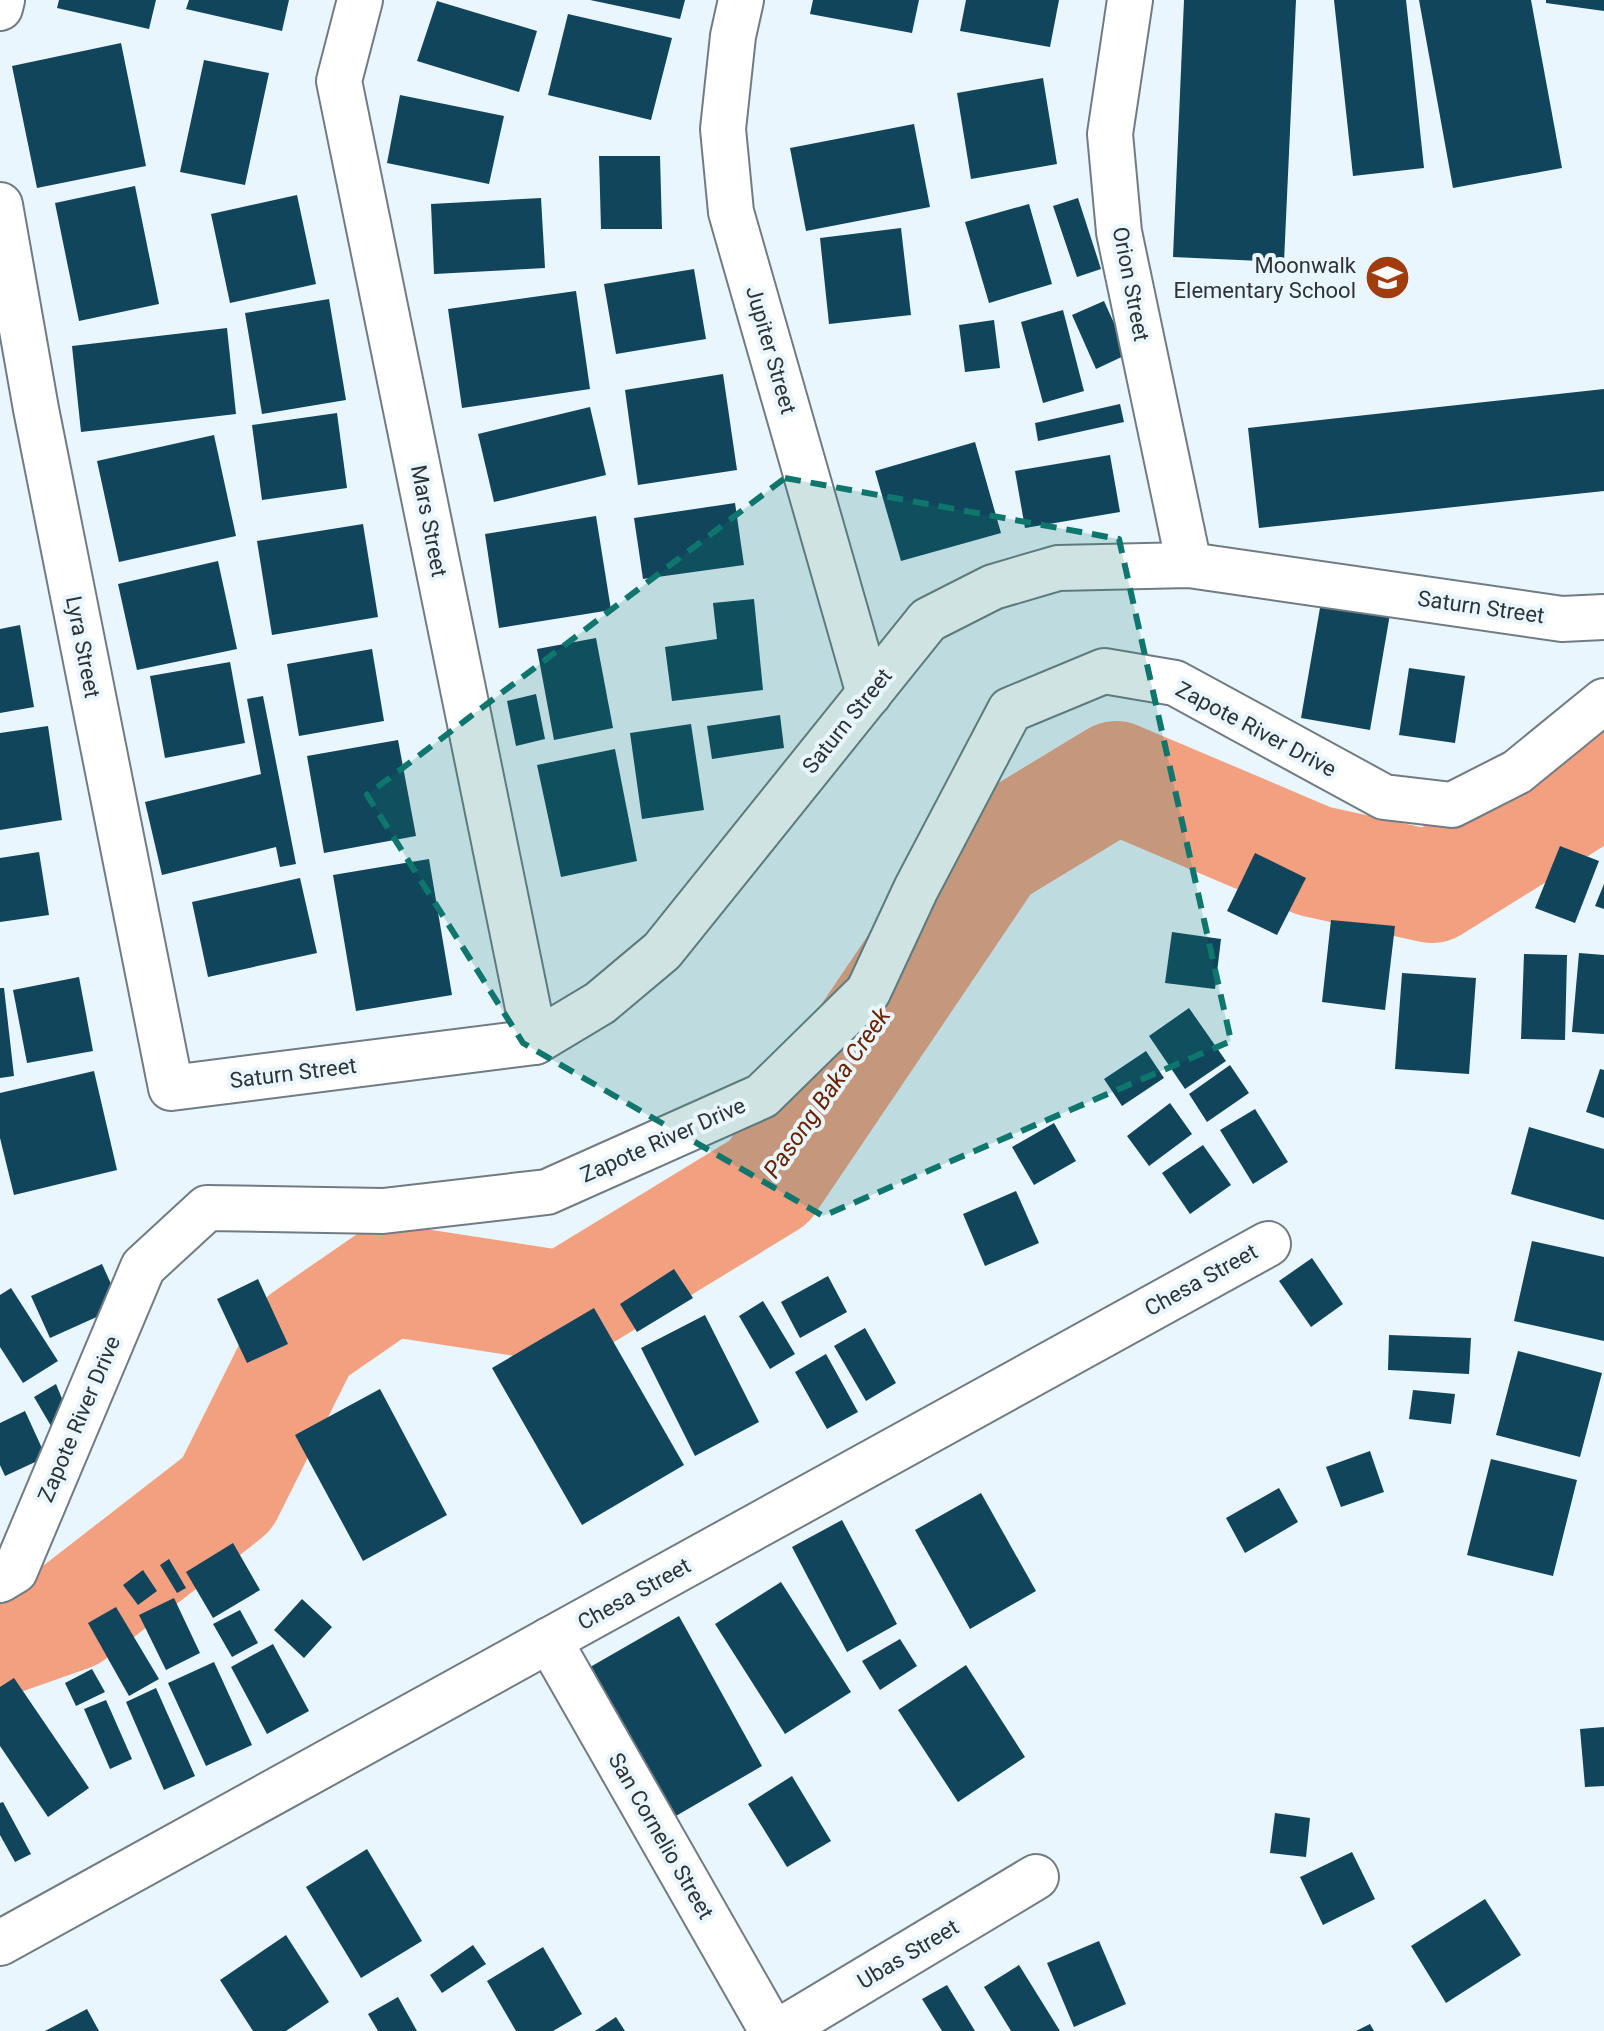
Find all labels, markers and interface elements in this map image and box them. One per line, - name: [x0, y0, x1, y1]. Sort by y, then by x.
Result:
- street label: Orion Street: [1108, 225, 1154, 343]
- place label: Moonwalk Elementary School: [1174, 253, 1357, 303]
- school or university icon: Moonwalk Elementary School: [1363, 254, 1411, 302]
- street label: Jupiter Street: [741, 283, 801, 417]
- street label: Mars Street: [406, 463, 452, 579]
- street label: Saturn Street: [1416, 586, 1546, 628]
- street label: Lyra Street: [61, 594, 105, 700]
- street label: Saturn Street: [797, 664, 897, 778]
- street label: Zapote River Drive: [1172, 676, 1340, 782]
- water label: Pasong Baka Creek: [758, 1002, 897, 1183]
- street label: Saturn Street: [228, 1053, 358, 1093]
- street label: Zapote River Drive: [577, 1092, 749, 1188]
- street label: Chesa Street: [1140, 1239, 1262, 1321]
- street label: Zapote River Drive: [33, 1332, 125, 1506]
- street label: Chesa Street: [573, 1553, 695, 1635]
- street label: San Cornelio Street: [603, 1749, 719, 1923]
- street label: Ubas Street: [853, 1914, 963, 1994]

